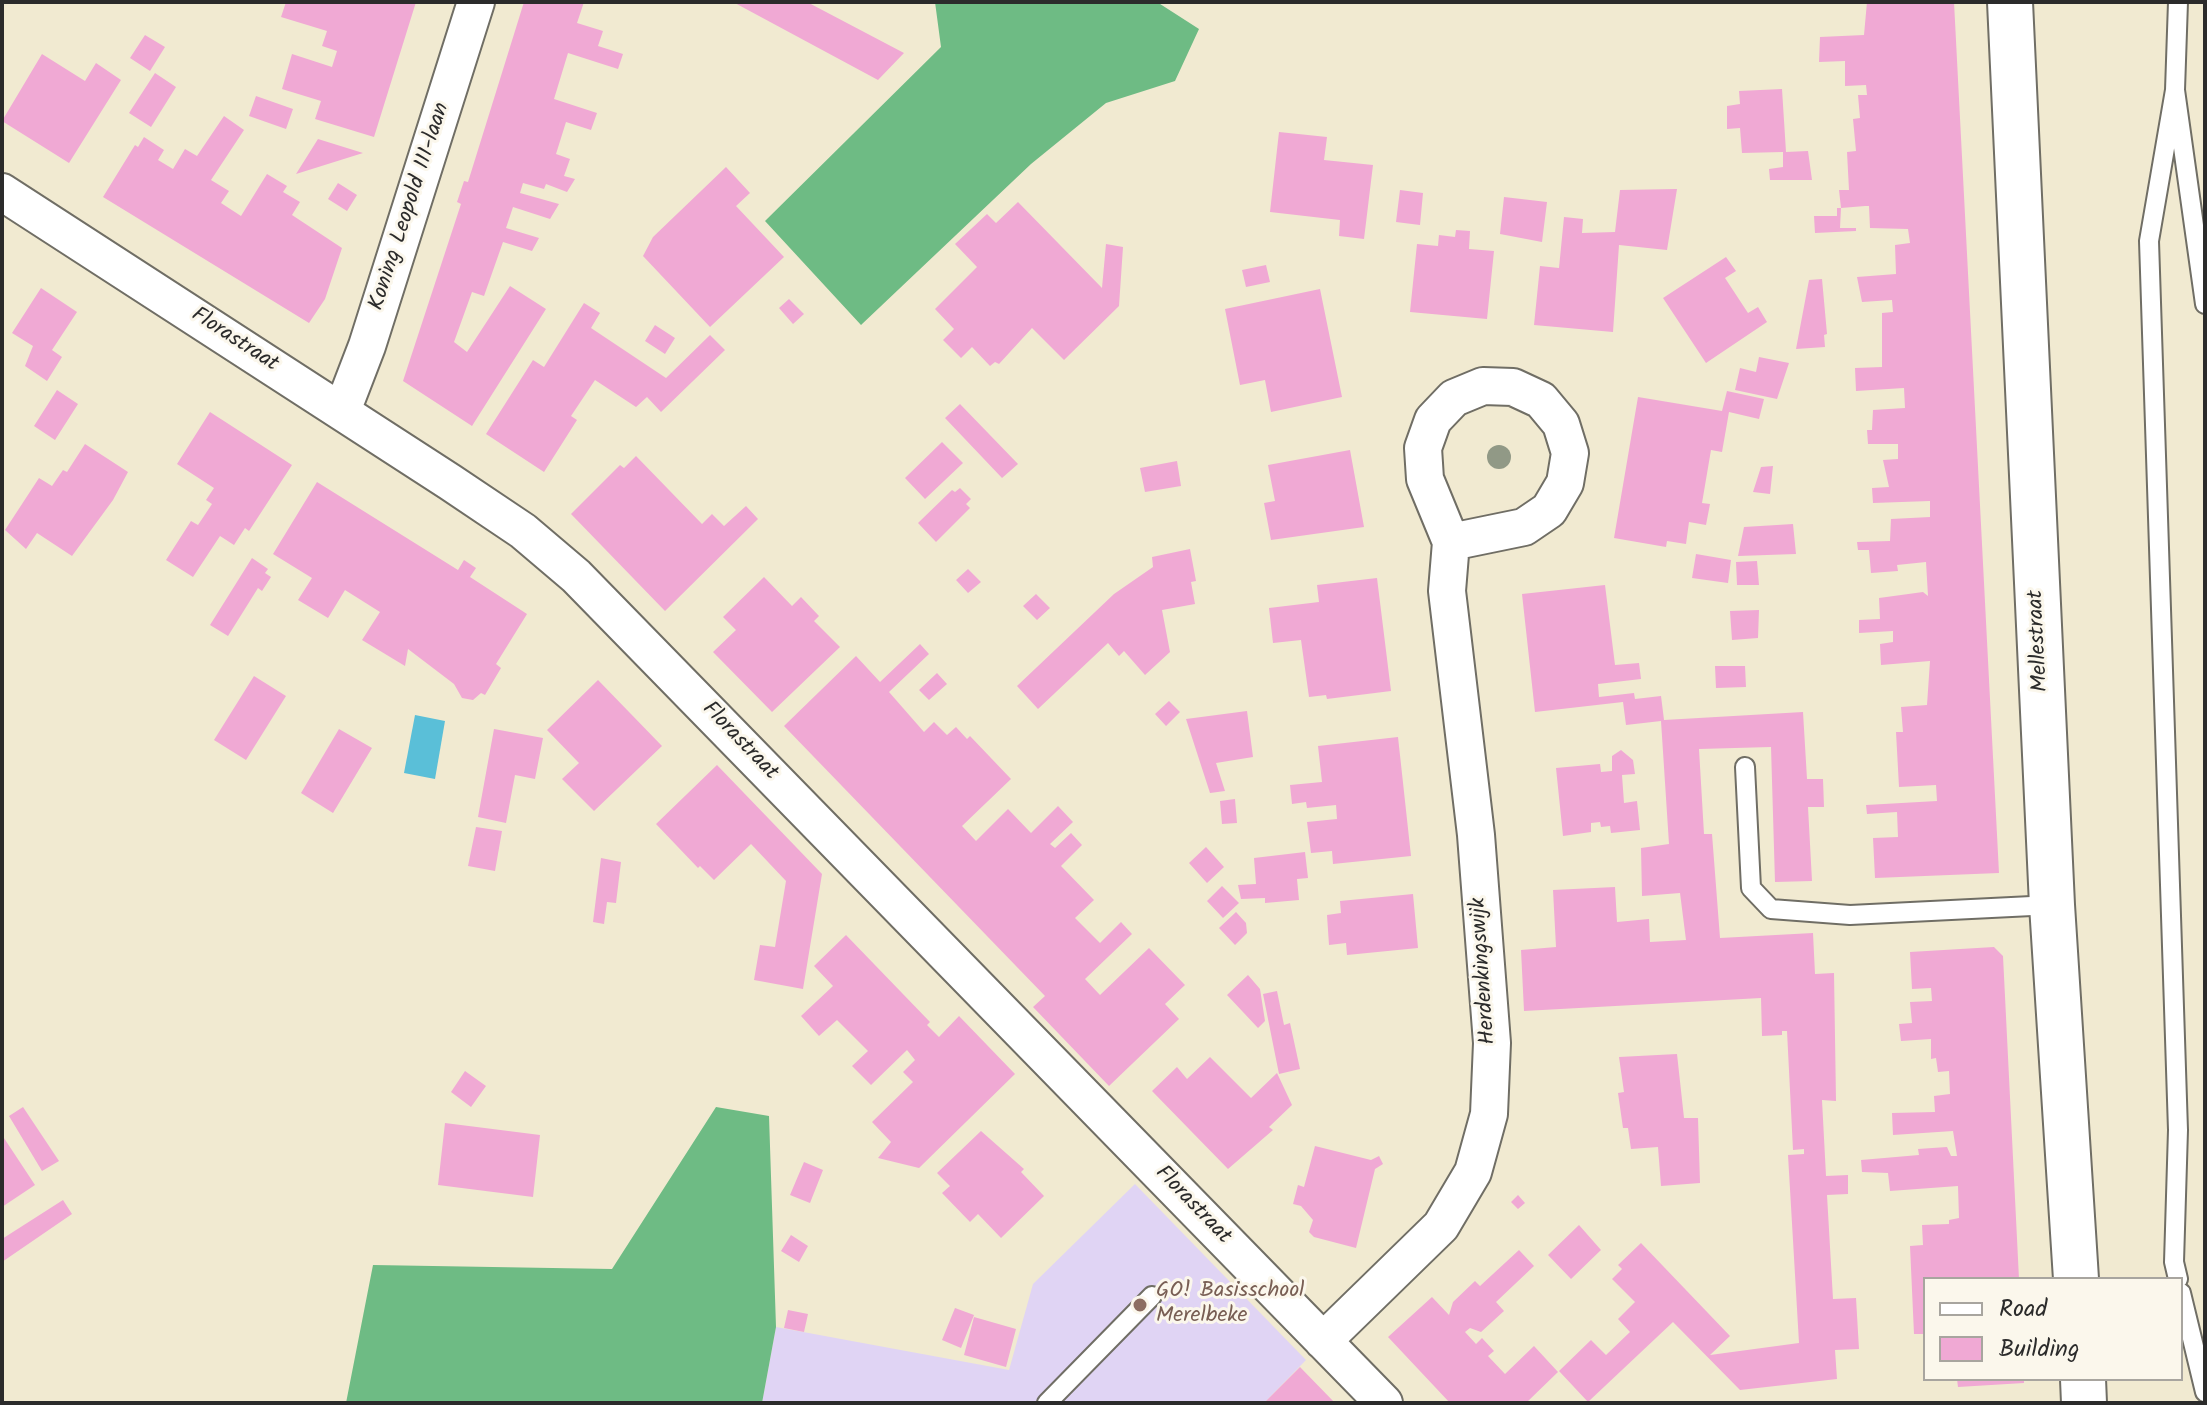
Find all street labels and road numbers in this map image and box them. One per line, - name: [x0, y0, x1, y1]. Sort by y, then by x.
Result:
- street label: Koning Leopold III-laan: [365, 100, 457, 314]
- street label: Florastraat: [185, 303, 283, 379]
- street label: Mellestraat: [2024, 589, 2056, 693]
- street label: Florastraat: [695, 697, 783, 787]
- street label: Herdenkingswijk: [1467, 896, 1503, 1046]
- street label: Florastraat: [1148, 1161, 1236, 1251]

